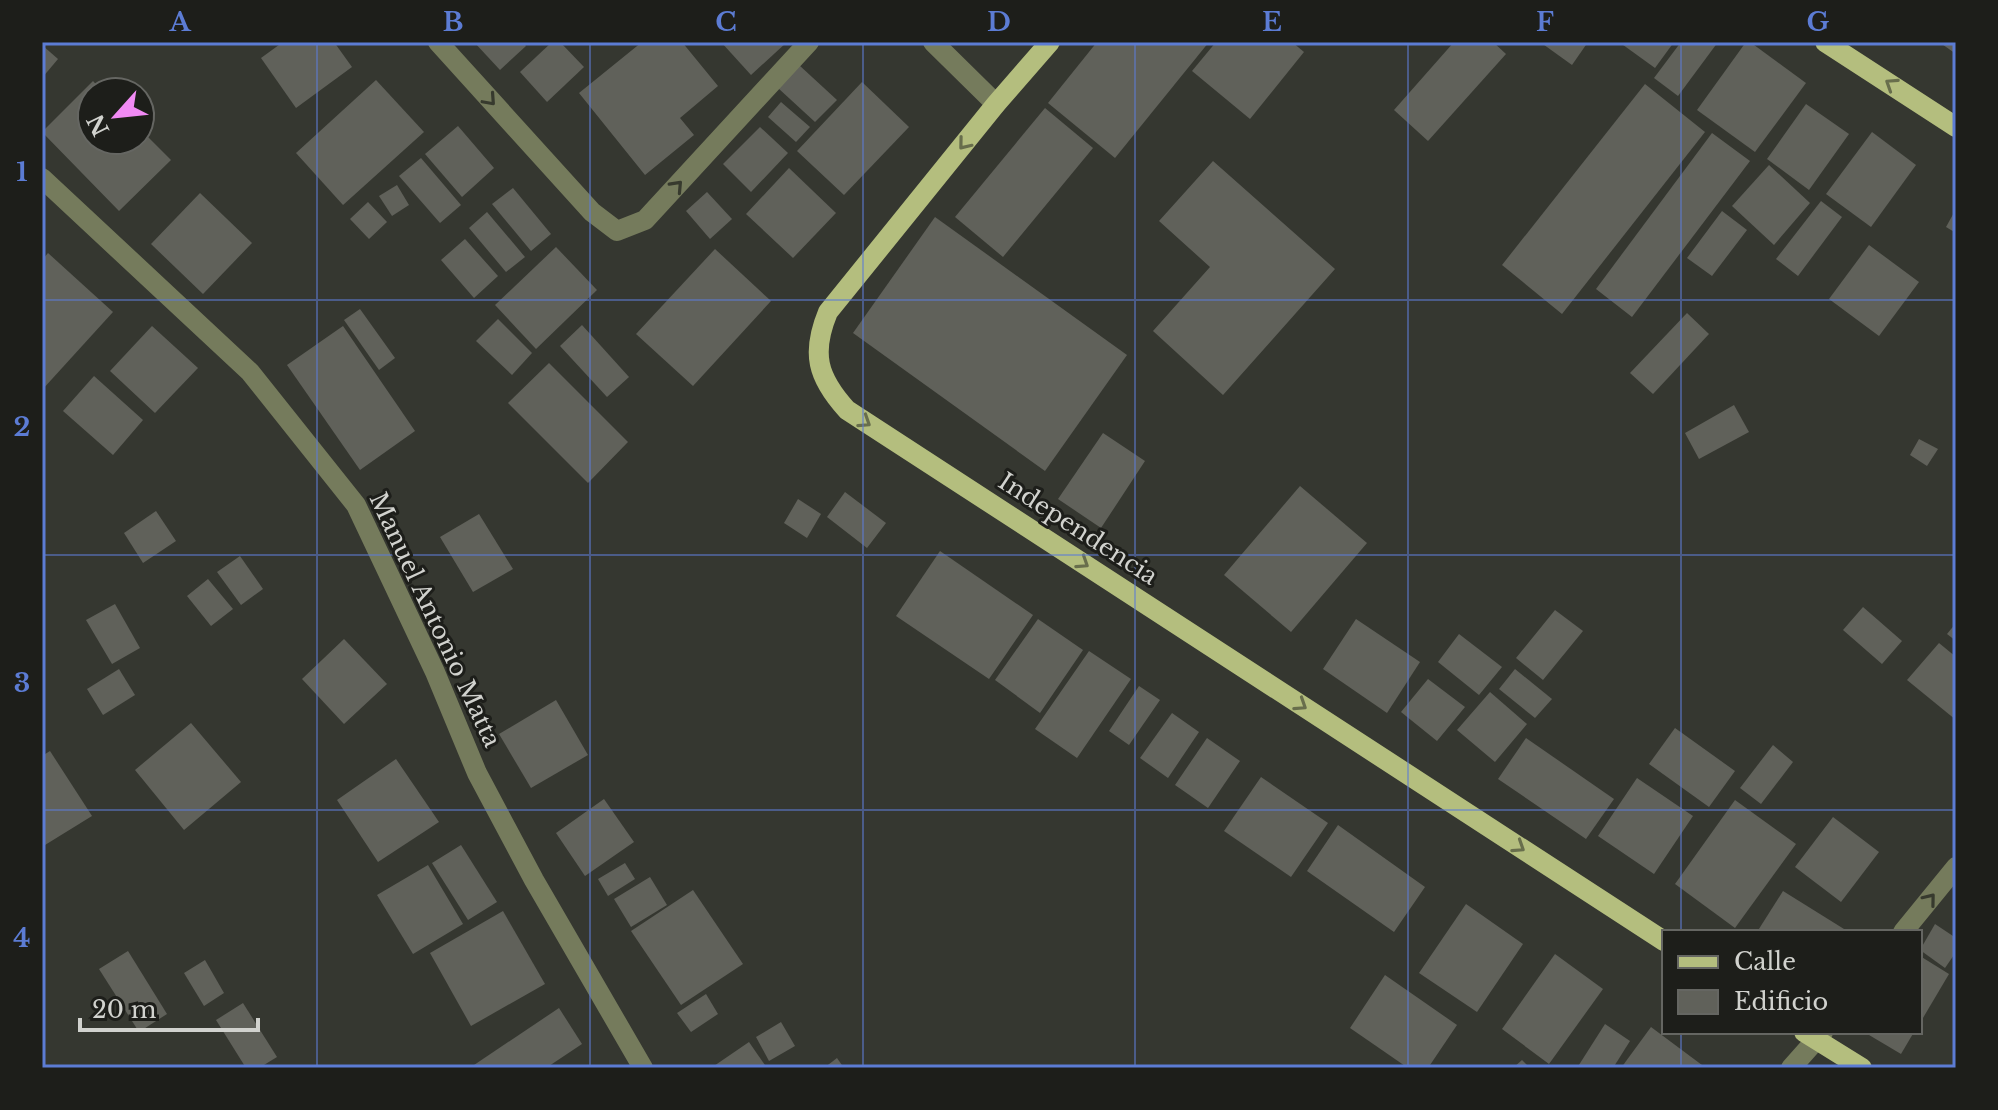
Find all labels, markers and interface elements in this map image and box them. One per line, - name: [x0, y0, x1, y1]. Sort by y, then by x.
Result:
- text: A: [168, 6, 191, 38]
- text: B: [443, 6, 463, 38]
- text: C: [715, 6, 737, 38]
- text: D: [987, 6, 1011, 38]
- text: E: [1262, 6, 1282, 38]
- text: F: [1536, 6, 1554, 38]
- text: G: [1807, 6, 1830, 38]
- north arrow: [76, 76, 156, 156]
- one-way arrow: [1885, 79, 1899, 94]
- one-way arrow: [481, 90, 495, 105]
- text: N: [82, 109, 115, 140]
- one-way arrow: [959, 135, 974, 149]
- text: 1: [16, 156, 28, 188]
- one-way arrow: [667, 180, 682, 195]
- text: 2: [14, 411, 30, 443]
- one-way arrow: [857, 412, 871, 427]
- street label: Independencia: [993, 466, 1164, 591]
- street label: Manuel Antonio Matta: [364, 488, 508, 752]
- one-way arrow: [1075, 554, 1089, 569]
- text: 3: [14, 667, 30, 699]
- one-way arrow: [1293, 695, 1307, 710]
- one-way arrow: [1511, 837, 1525, 852]
- one-way arrow: [1920, 893, 1934, 908]
- text: 4: [13, 922, 31, 954]
- legend: [1662, 930, 1922, 1034]
- text: Calle: [1734, 947, 1796, 976]
- scale bar: [80, 982, 258, 1032]
- text: Edificio: [1734, 987, 1828, 1016]
- text: 20 m: [92, 995, 157, 1024]

